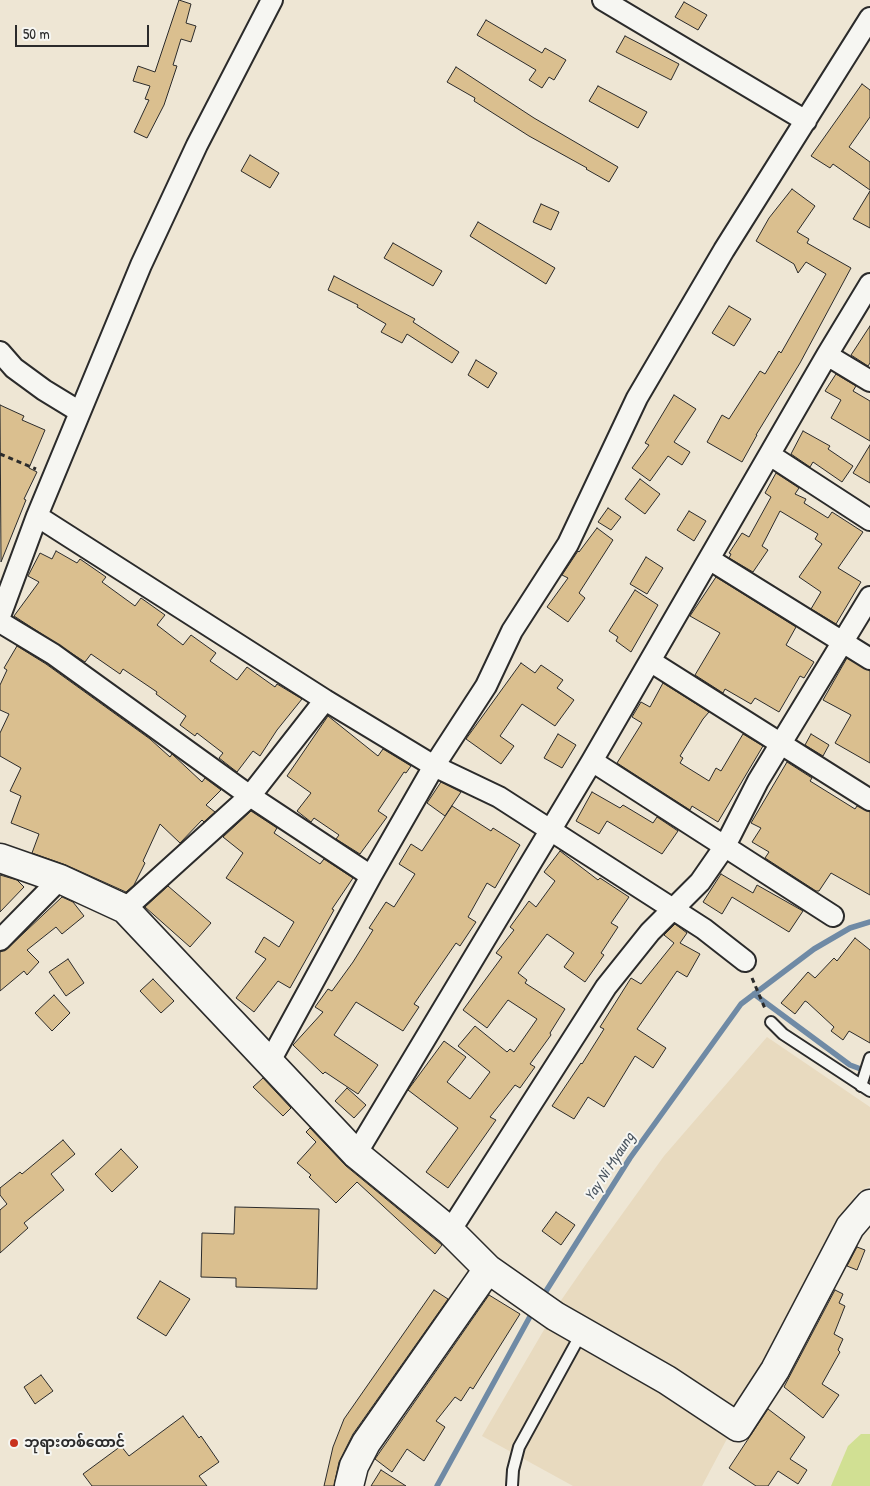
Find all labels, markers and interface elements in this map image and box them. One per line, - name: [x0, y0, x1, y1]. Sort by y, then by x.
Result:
- scale bar: [18, 15, 151, 47]
- text: 50 m: [23, 23, 50, 44]
- water label: Yay Ni Myaung: [581, 1130, 639, 1204]
- place label: ဘုရားတစ်ထောင်: [24, 1435, 125, 1451]
- marker: ဘုရားတစ်ထောင်: [8, 1437, 20, 1449]

